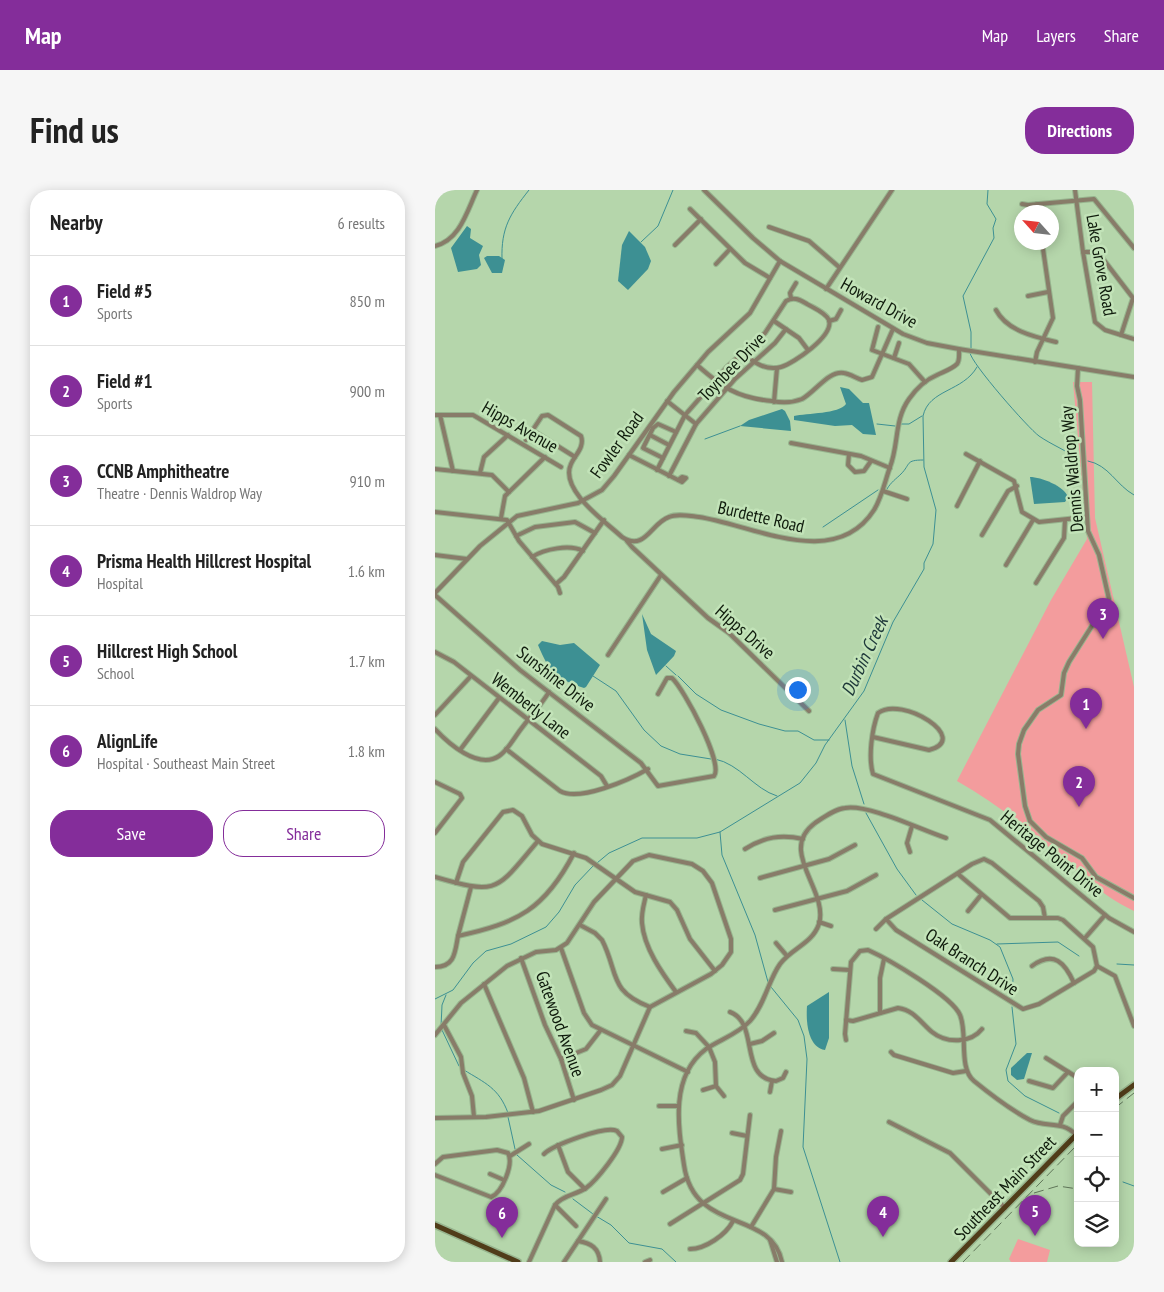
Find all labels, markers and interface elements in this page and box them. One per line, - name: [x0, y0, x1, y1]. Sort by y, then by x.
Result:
- text: Map: [25, 20, 62, 51]
- text: Map: [982, 24, 1008, 47]
- text: Layers: [1036, 24, 1076, 47]
- text: Share: [1104, 24, 1139, 47]
- text: Find us: [30, 107, 119, 153]
- button: Directions: [1025, 107, 1134, 154]
- north arrow: [1014, 205, 1059, 250]
- text: Nearby: [50, 209, 103, 236]
- street label: Lake Grove Road: [1081, 212, 1122, 318]
- text: 6 results: [338, 213, 385, 233]
- street label: Howard Drive: [837, 272, 922, 333]
- text: Field #5: [97, 279, 153, 303]
- text: 1: [62, 291, 70, 311]
- text: 850 m: [350, 291, 385, 311]
- text: Sports: [97, 303, 132, 323]
- street label: Toynbee Drive: [693, 327, 770, 406]
- text: Field #1: [97, 369, 153, 393]
- text: 2: [62, 381, 70, 401]
- text: 900 m: [350, 381, 385, 401]
- text: Sports: [97, 393, 132, 413]
- street label: Hipps Avenue: [478, 396, 562, 458]
- street label: Dennis Waldrop Way: [1055, 405, 1088, 533]
- street label: Fowler Road: [585, 407, 648, 483]
- text: CCNB Amphitheatre: [97, 459, 229, 483]
- text: 3: [62, 471, 70, 491]
- text: 910 m: [350, 471, 385, 491]
- text: Theatre · Dennis Waldrop Way: [97, 483, 262, 503]
- street label: Burdette Road: [716, 495, 807, 538]
- text: Prisma Health Hillcrest Hospital: [97, 549, 311, 573]
- text: 4: [62, 561, 70, 581]
- text: 1.6 km: [348, 561, 385, 581]
- text: Hospital: [97, 573, 143, 593]
- pin: 3: [1087, 598, 1119, 639]
- street label: Hipps Drive: [711, 599, 780, 664]
- water label: Durbin Creek: [835, 610, 894, 699]
- text: Hillcrest High School: [97, 639, 237, 663]
- street label: Sunshine Drive: [513, 641, 600, 716]
- text: 5: [62, 651, 70, 671]
- text: 1.7 km: [348, 651, 385, 671]
- text: School: [97, 663, 134, 683]
- street label: Wemberly Lane: [487, 667, 576, 744]
- your location: [785, 677, 811, 703]
- pin: 1: [1070, 688, 1102, 729]
- text: AlignLife: [97, 729, 158, 753]
- text: 6: [62, 741, 70, 761]
- text: 1.8 km: [348, 741, 385, 761]
- text: Hospital · Southeast Main Street: [97, 753, 275, 773]
- pin: 2: [1063, 766, 1095, 807]
- street label: Heritage Point Drive: [996, 805, 1108, 902]
- button: Save: [50, 810, 213, 857]
- button: Share: [223, 810, 385, 857]
- street label: Oak Branch Drive: [921, 923, 1023, 1000]
- street label: Gatewood Avenue: [531, 968, 590, 1080]
- map controls: [1074, 1067, 1119, 1247]
- button: +: [1074, 1067, 1119, 1112]
- button: −: [1074, 1112, 1119, 1157]
- street label: Southeast Main Street: [949, 1130, 1061, 1245]
- button: locate: [1074, 1157, 1119, 1202]
- pin: 5: [1019, 1195, 1051, 1236]
- pin: 4: [867, 1196, 899, 1237]
- pin: 6: [486, 1197, 518, 1238]
- button: layers: [1074, 1202, 1119, 1247]

